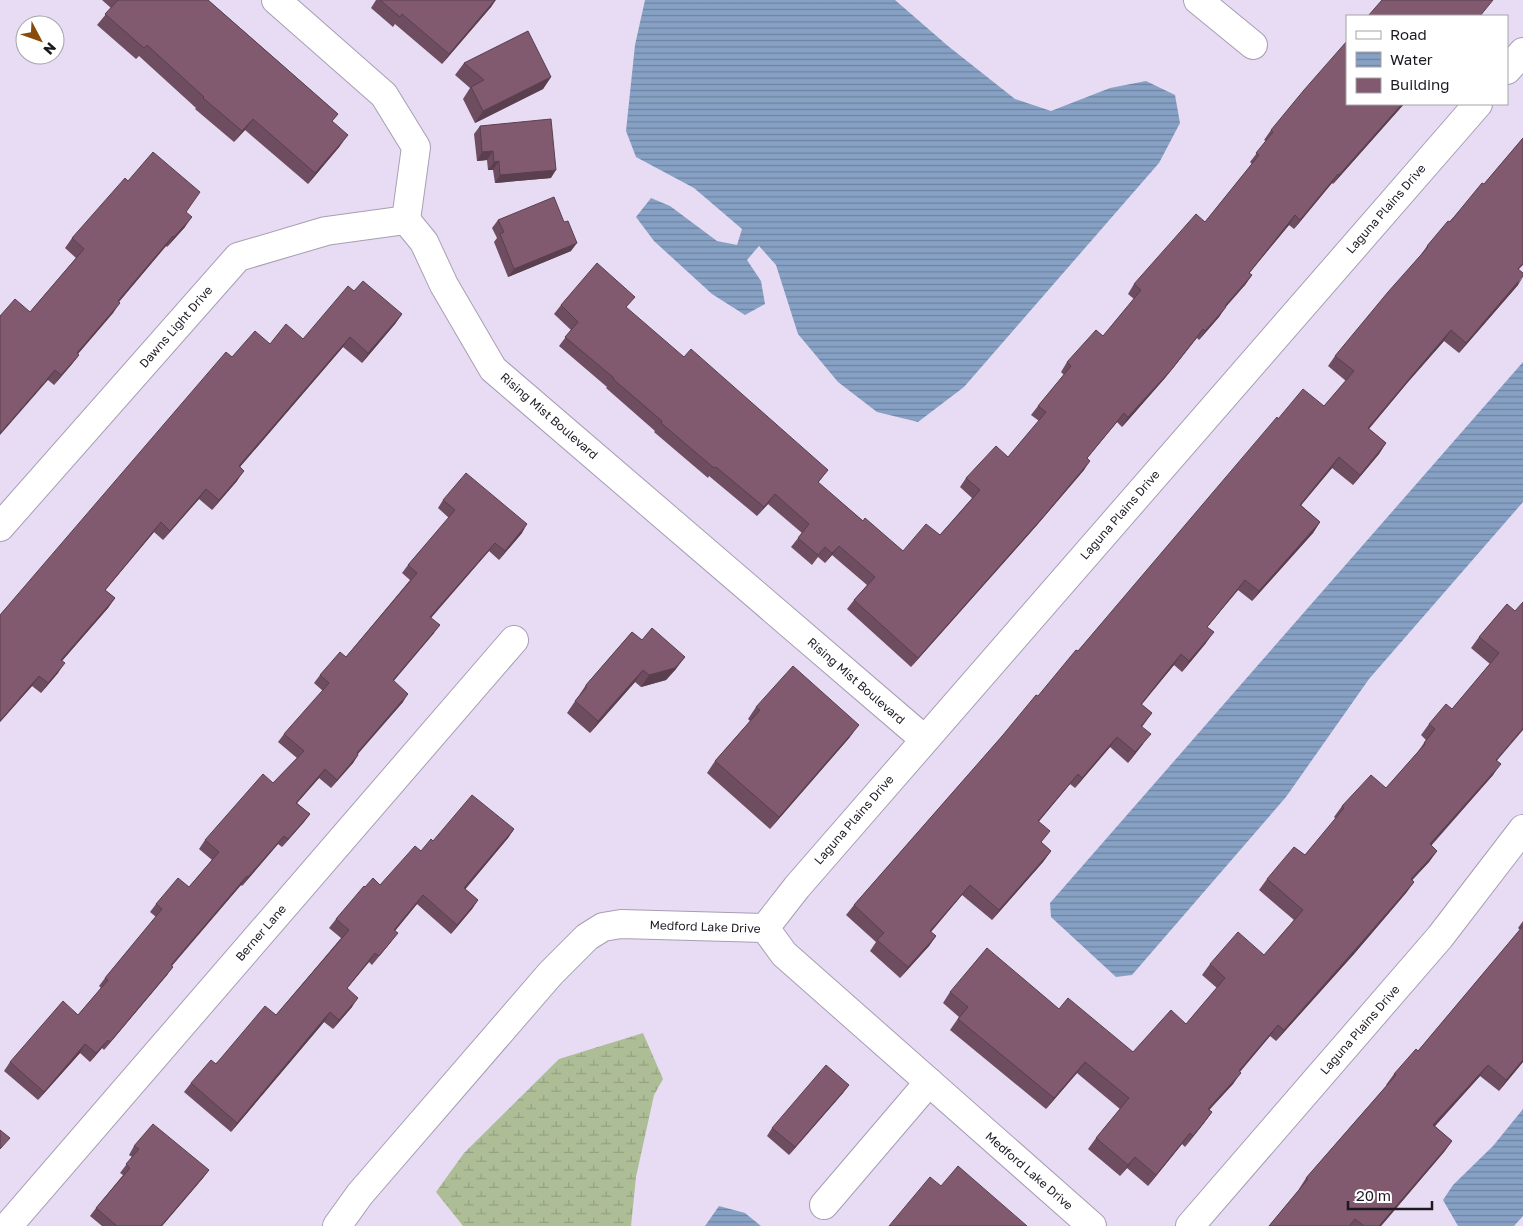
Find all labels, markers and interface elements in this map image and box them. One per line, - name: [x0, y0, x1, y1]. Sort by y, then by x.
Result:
- north arrow: [15, 15, 65, 65]
- legend: [1346, 15, 1508, 105]
- text: Road: [1390, 25, 1427, 43]
- text: N: [40, 39, 60, 58]
- text: Water: [1390, 50, 1433, 68]
- text: Building: [1390, 75, 1450, 93]
- street label: Laguna Plains Drive: [1343, 161, 1429, 257]
- street label: Dawns Light Drive: [136, 283, 215, 371]
- street label: Rising Mist Boulevard: [497, 369, 601, 462]
- street label: Laguna Plains Drive: [1077, 467, 1163, 563]
- street label: Rising Mist Boulevard: [804, 634, 908, 727]
- street label: Laguna Plains Drive: [811, 772, 897, 868]
- street label: Berner Lane: [232, 901, 289, 964]
- street label: Medford Lake Drive: [649, 917, 761, 936]
- street label: Laguna Plains Drive: [1317, 982, 1403, 1078]
- street label: Medford Lake Drive: [983, 1129, 1076, 1213]
- scale bar: [1348, 1178, 1432, 1210]
- text: 20 m: [1356, 1186, 1391, 1204]

